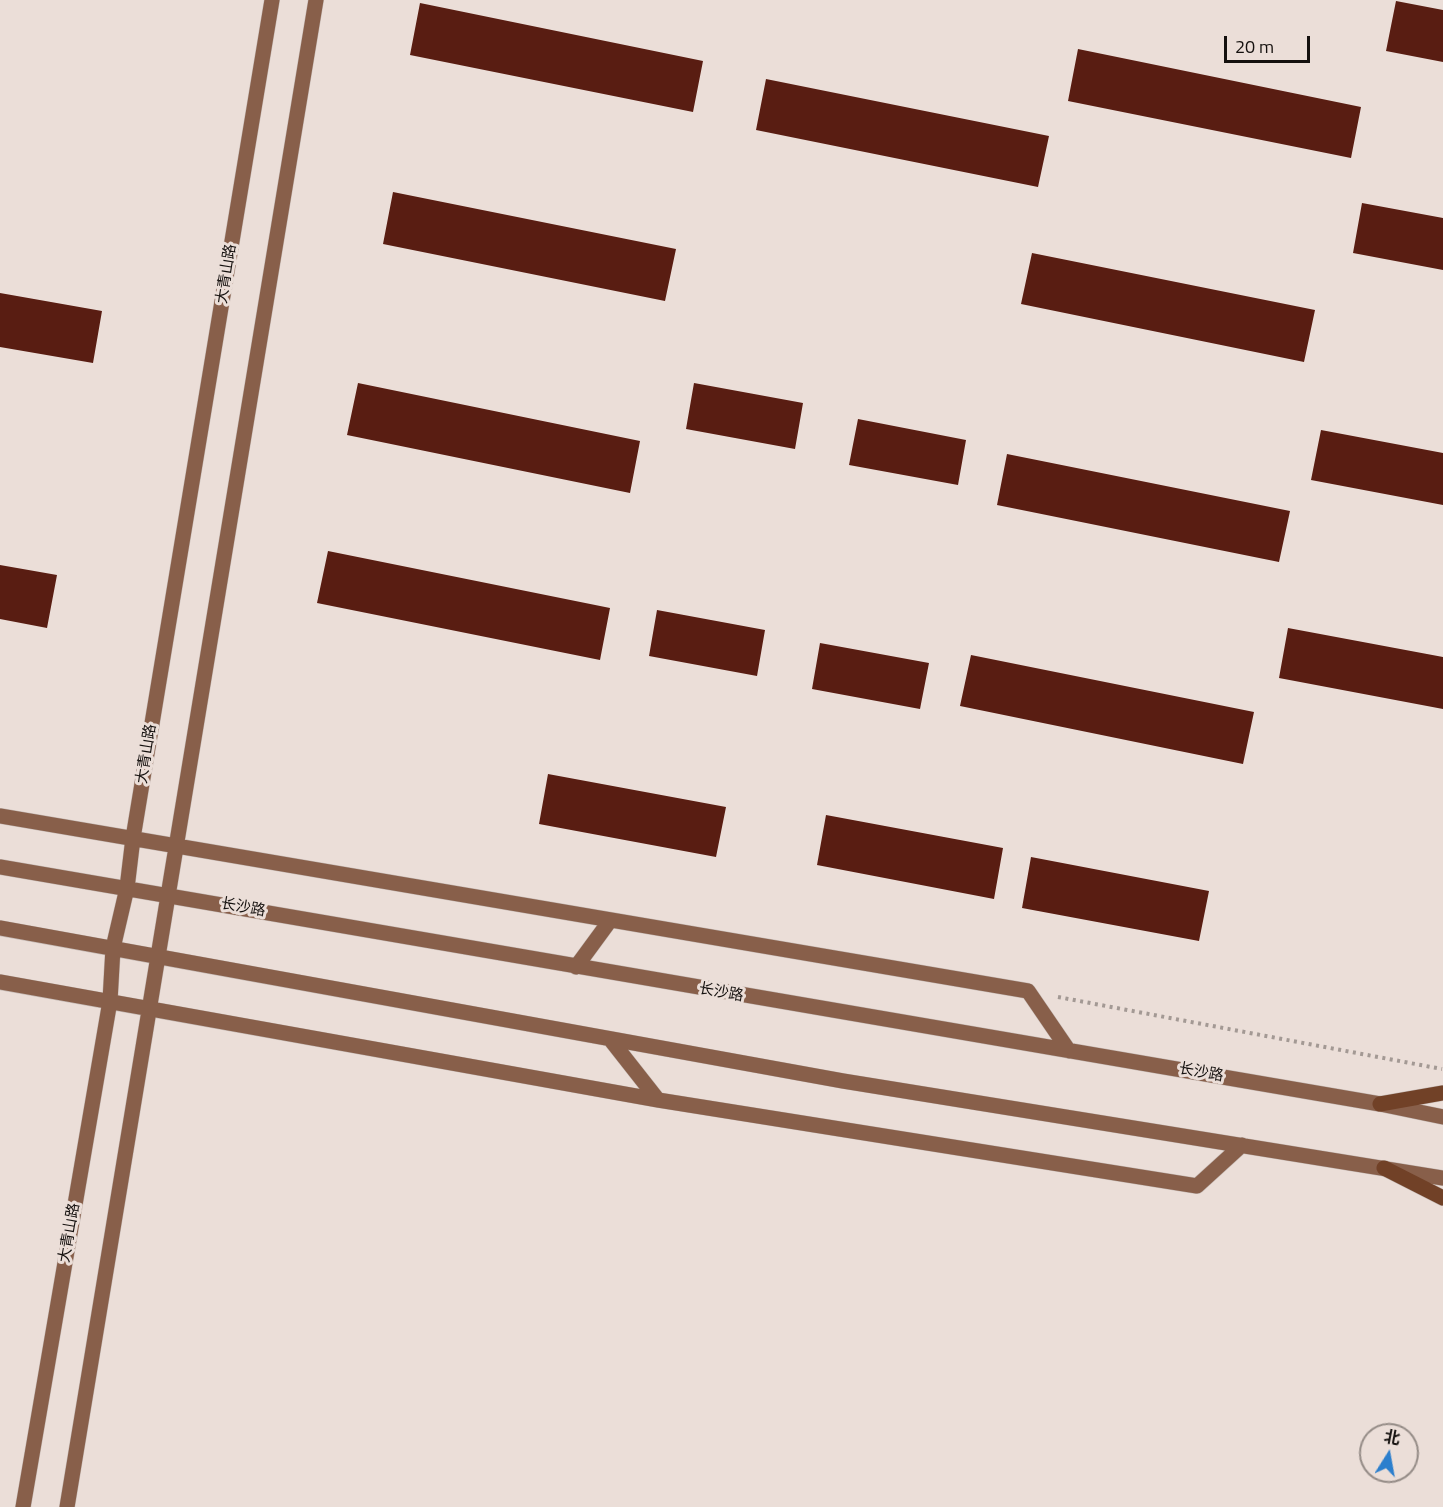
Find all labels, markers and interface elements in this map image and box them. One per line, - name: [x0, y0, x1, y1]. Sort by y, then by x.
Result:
- scale bar: [1227, 24, 1312, 62]
- text: 20 m: [1235, 33, 1274, 60]
- street label: 大青山路: [213, 243, 241, 305]
- street label: 大青山路: [133, 723, 161, 785]
- street label: 长沙路: [219, 895, 267, 921]
- street label: 长沙路: [697, 980, 745, 1006]
- street label: 长沙路: [1177, 1060, 1225, 1086]
- street label: 大青山路: [56, 1202, 84, 1264]
- north arrow: [1359, 1423, 1419, 1483]
- text: 北: [1382, 1424, 1402, 1451]

